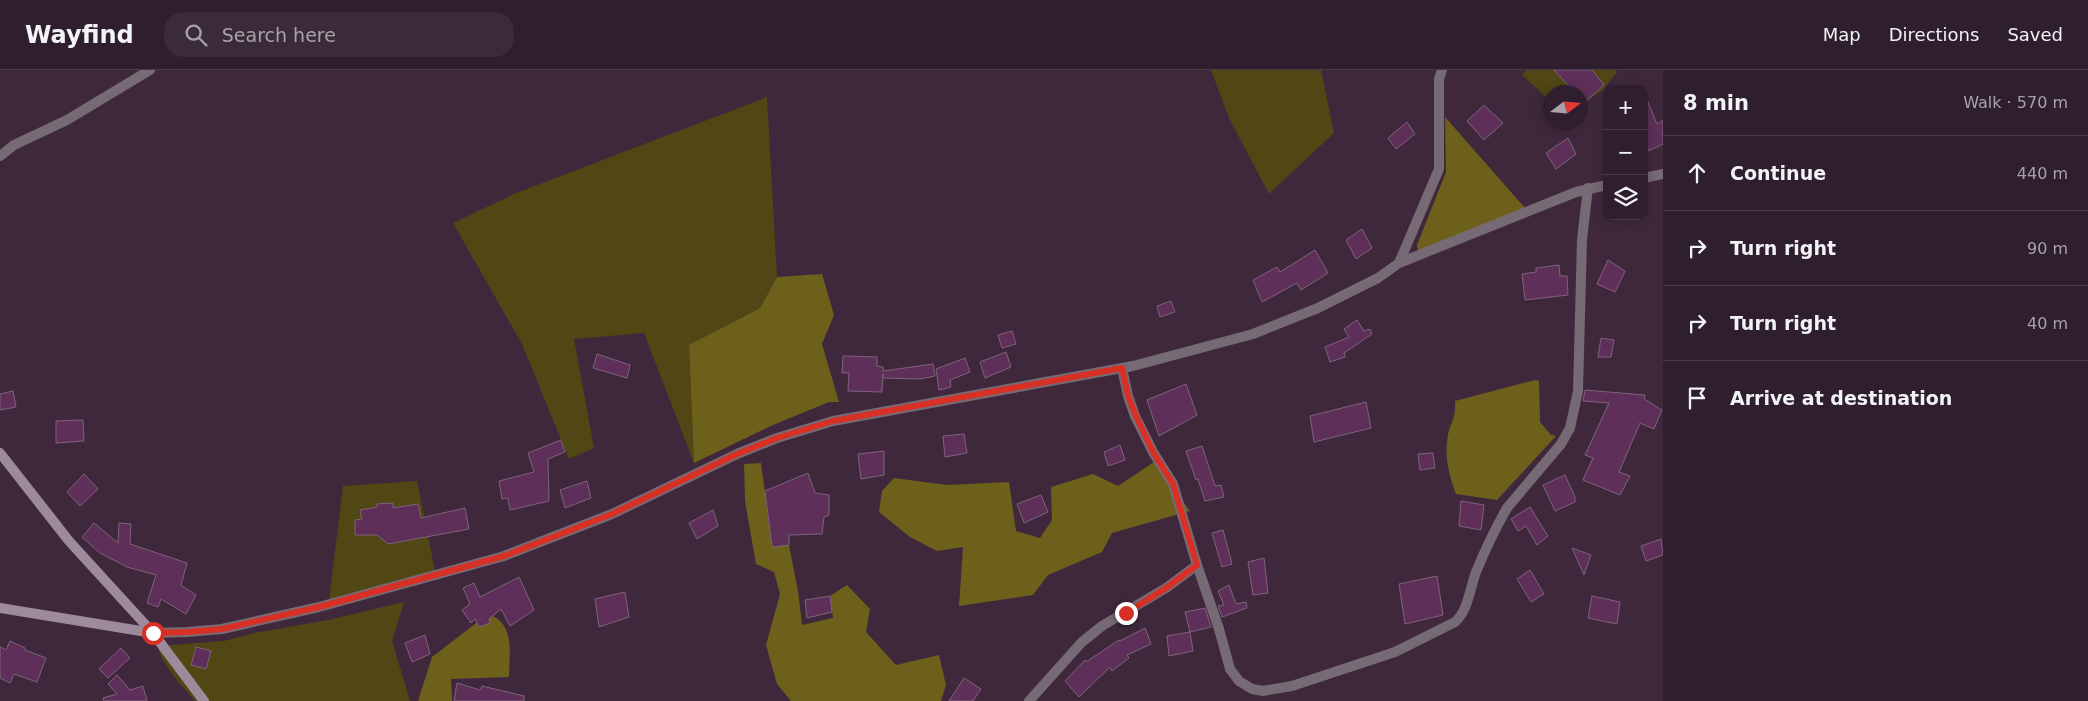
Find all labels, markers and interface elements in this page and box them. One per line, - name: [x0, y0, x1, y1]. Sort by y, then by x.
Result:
- search box: [164, 12, 514, 57]
- text: Wayfind: [25, 21, 134, 49]
- icon: search: [182, 21, 210, 49]
- text: Search here: [222, 24, 336, 46]
- text: Map: [1823, 24, 1861, 45]
- text: Directions: [1889, 24, 1979, 45]
- text: Saved: [2007, 24, 2063, 45]
- north arrow: [1543, 85, 1588, 130]
- map controls: [1603, 85, 1648, 220]
- button: +: [1603, 85, 1648, 130]
- text: 8 min: [1683, 91, 1749, 115]
- text: Walk · 570 m: [1963, 93, 2068, 112]
- button: −: [1603, 130, 1648, 175]
- icon: ahead: [1683, 159, 1711, 187]
- text: Continue: [1730, 162, 1826, 184]
- text: 440 m: [2017, 164, 2068, 183]
- button: layers: [1603, 175, 1648, 220]
- icon: right: [1683, 234, 1711, 262]
- text: Turn right: [1730, 237, 1836, 259]
- text: 90 m: [2027, 239, 2068, 258]
- icon: right: [1683, 309, 1711, 337]
- text: Turn right: [1730, 312, 1836, 334]
- text: 40 m: [2027, 314, 2068, 333]
- icon: arrive: [1683, 384, 1711, 412]
- text: Arrive at destination: [1730, 387, 1952, 409]
- route end: [1115, 602, 1138, 625]
- route start: [142, 622, 165, 645]

